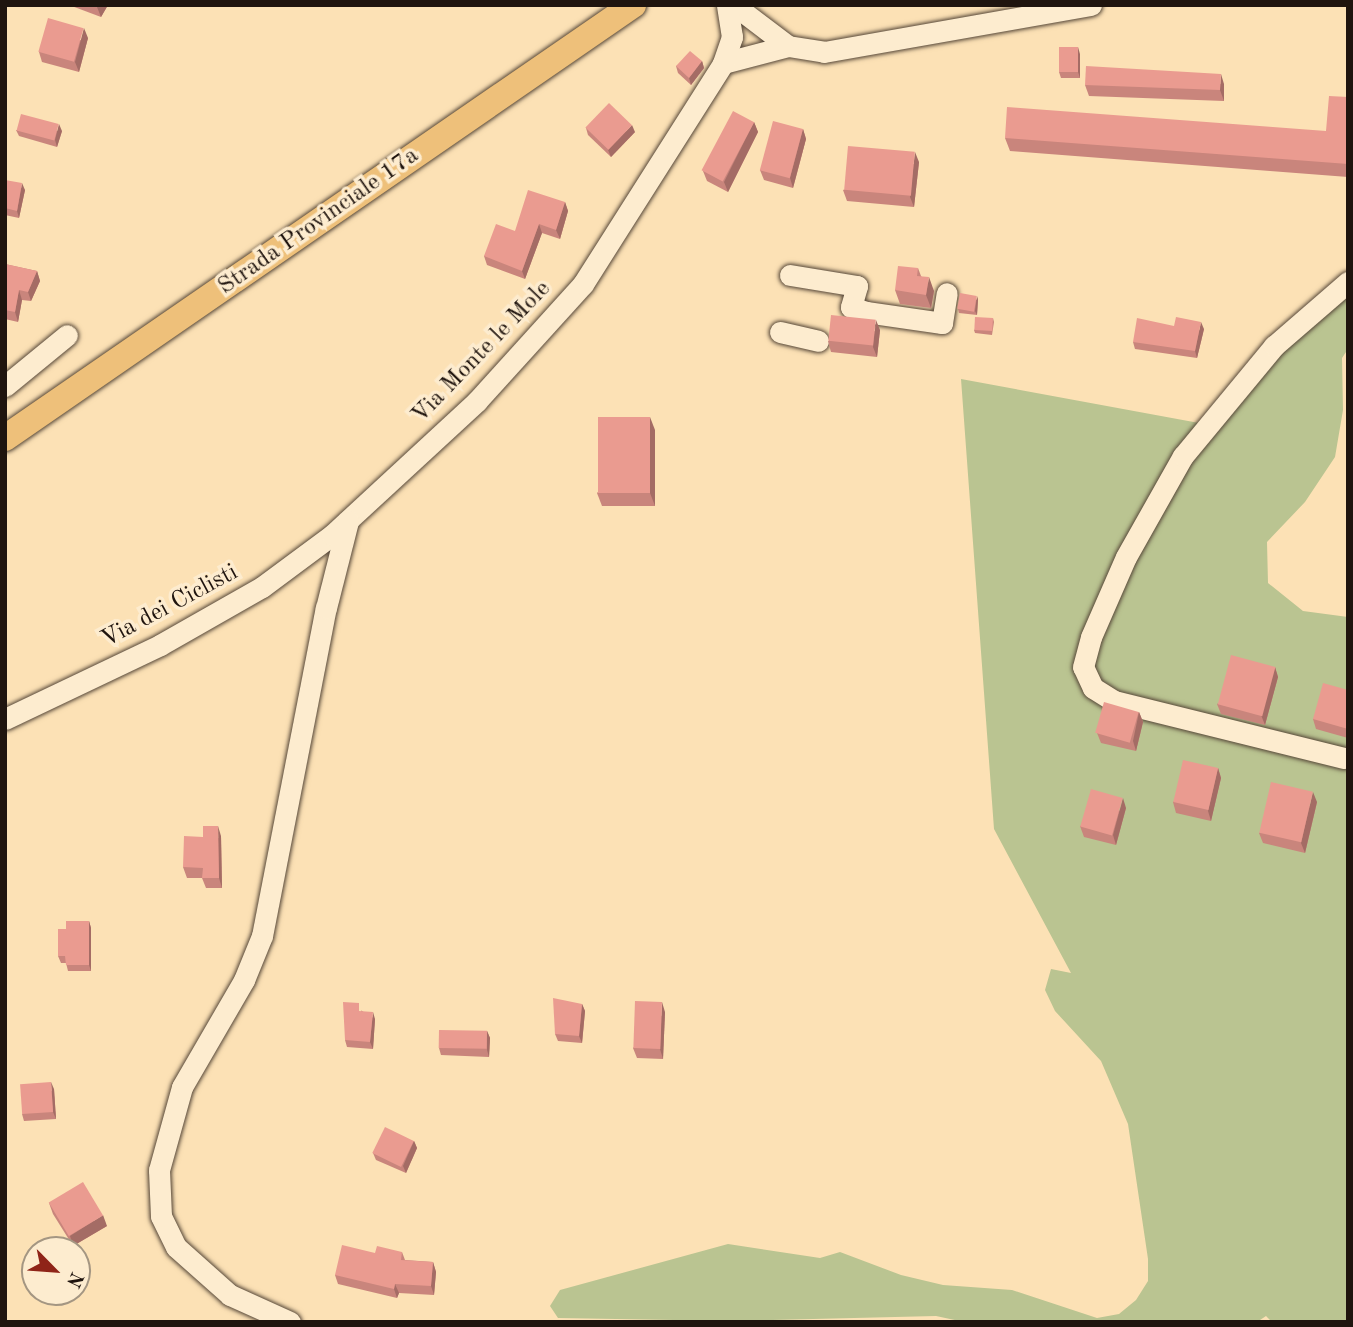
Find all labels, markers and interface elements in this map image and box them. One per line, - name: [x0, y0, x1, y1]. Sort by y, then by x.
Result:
- street label: Strada Provinciale 17a: [213, 142, 425, 302]
- street label: Via Monte le Mole: [407, 276, 557, 430]
- street label: Via dei Ciclisti: [97, 559, 243, 655]
- north arrow: [21, 1236, 91, 1306]
- text: N: [62, 1269, 85, 1290]

